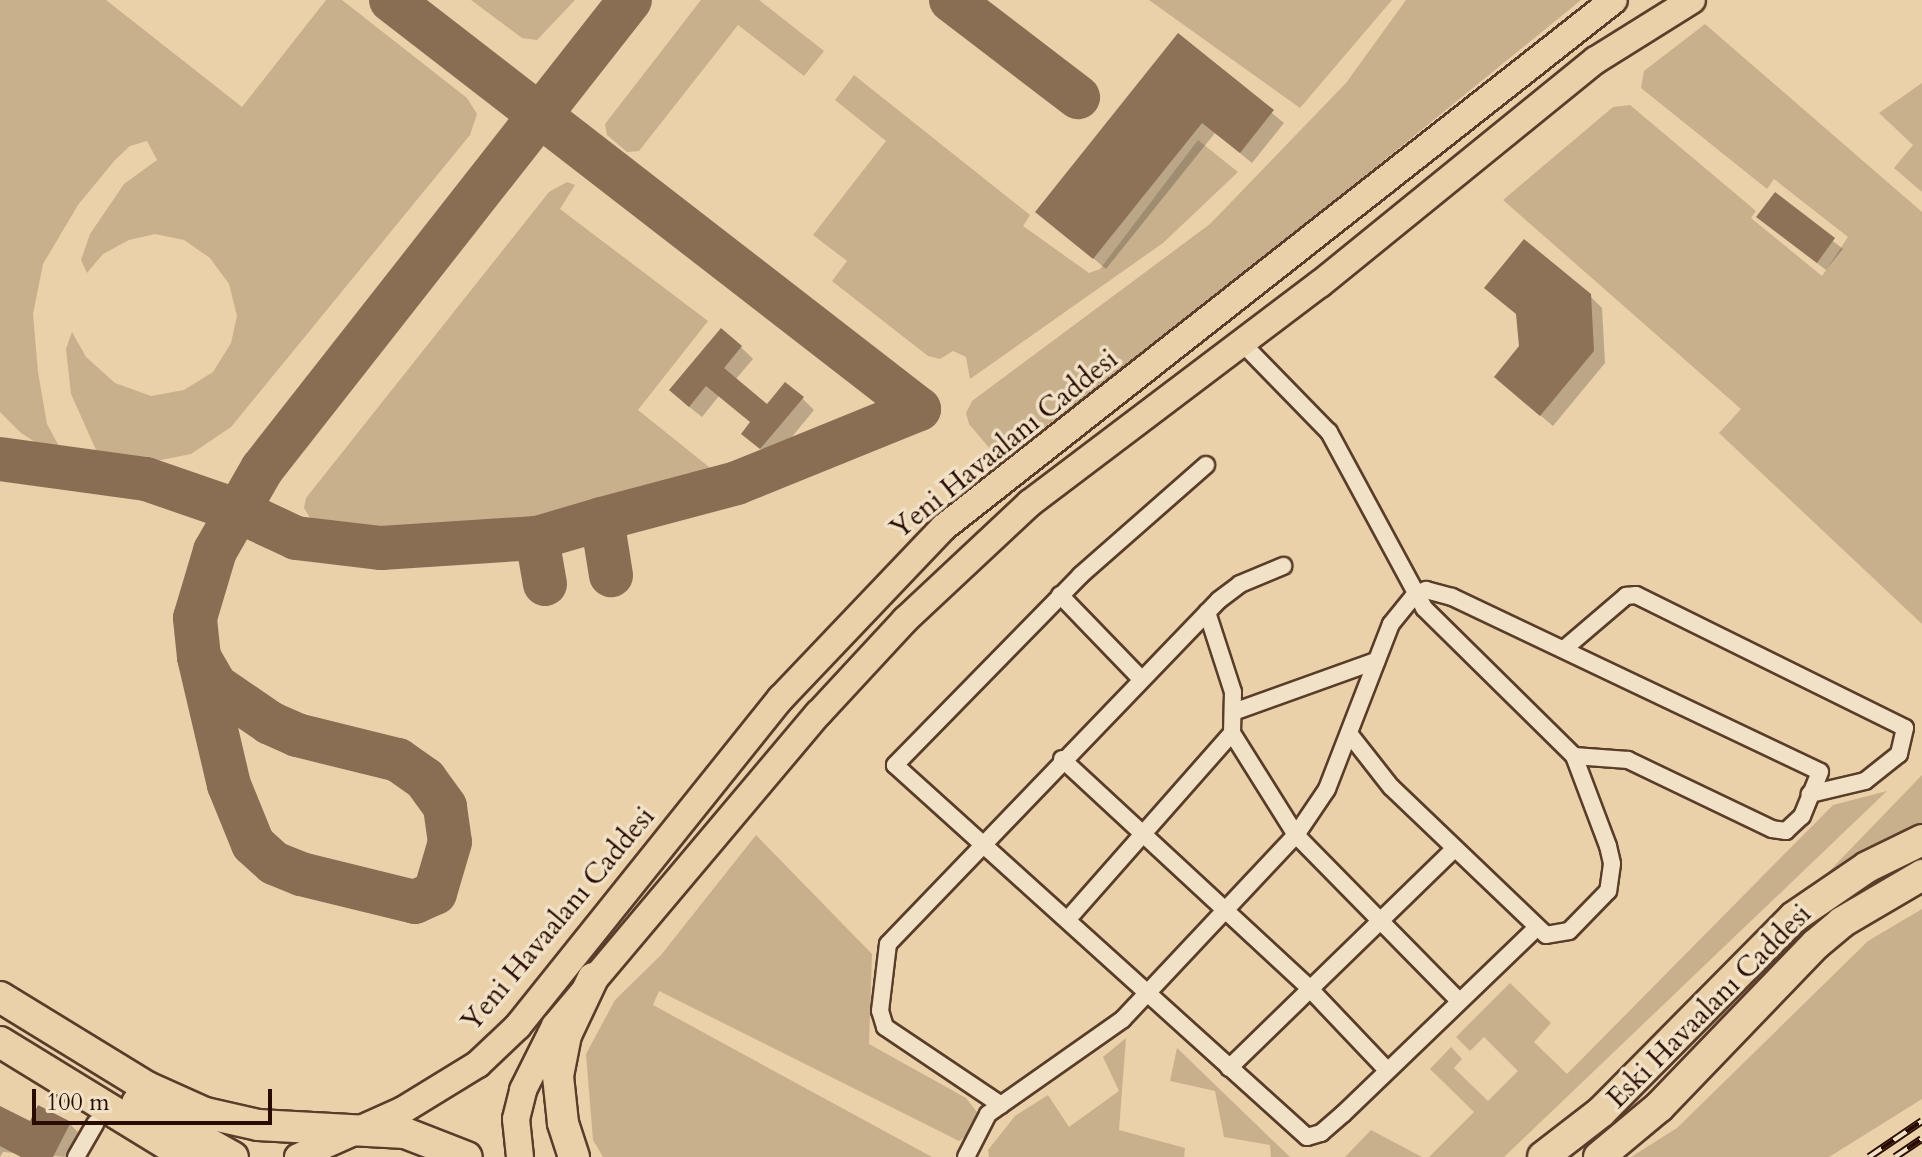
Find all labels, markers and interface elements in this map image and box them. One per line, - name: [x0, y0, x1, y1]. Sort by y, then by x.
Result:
- street label: Yeni Havaalanı Caddesi: [884, 342, 1124, 546]
- street label: Yeni Havaalanı Caddesi: [454, 800, 662, 1038]
- street label: Eski Havaalanı Caddesi: [1600, 897, 1818, 1115]
- scale bar: [36, 1073, 276, 1123]
- text: 100 m: [46, 1086, 110, 1119]

